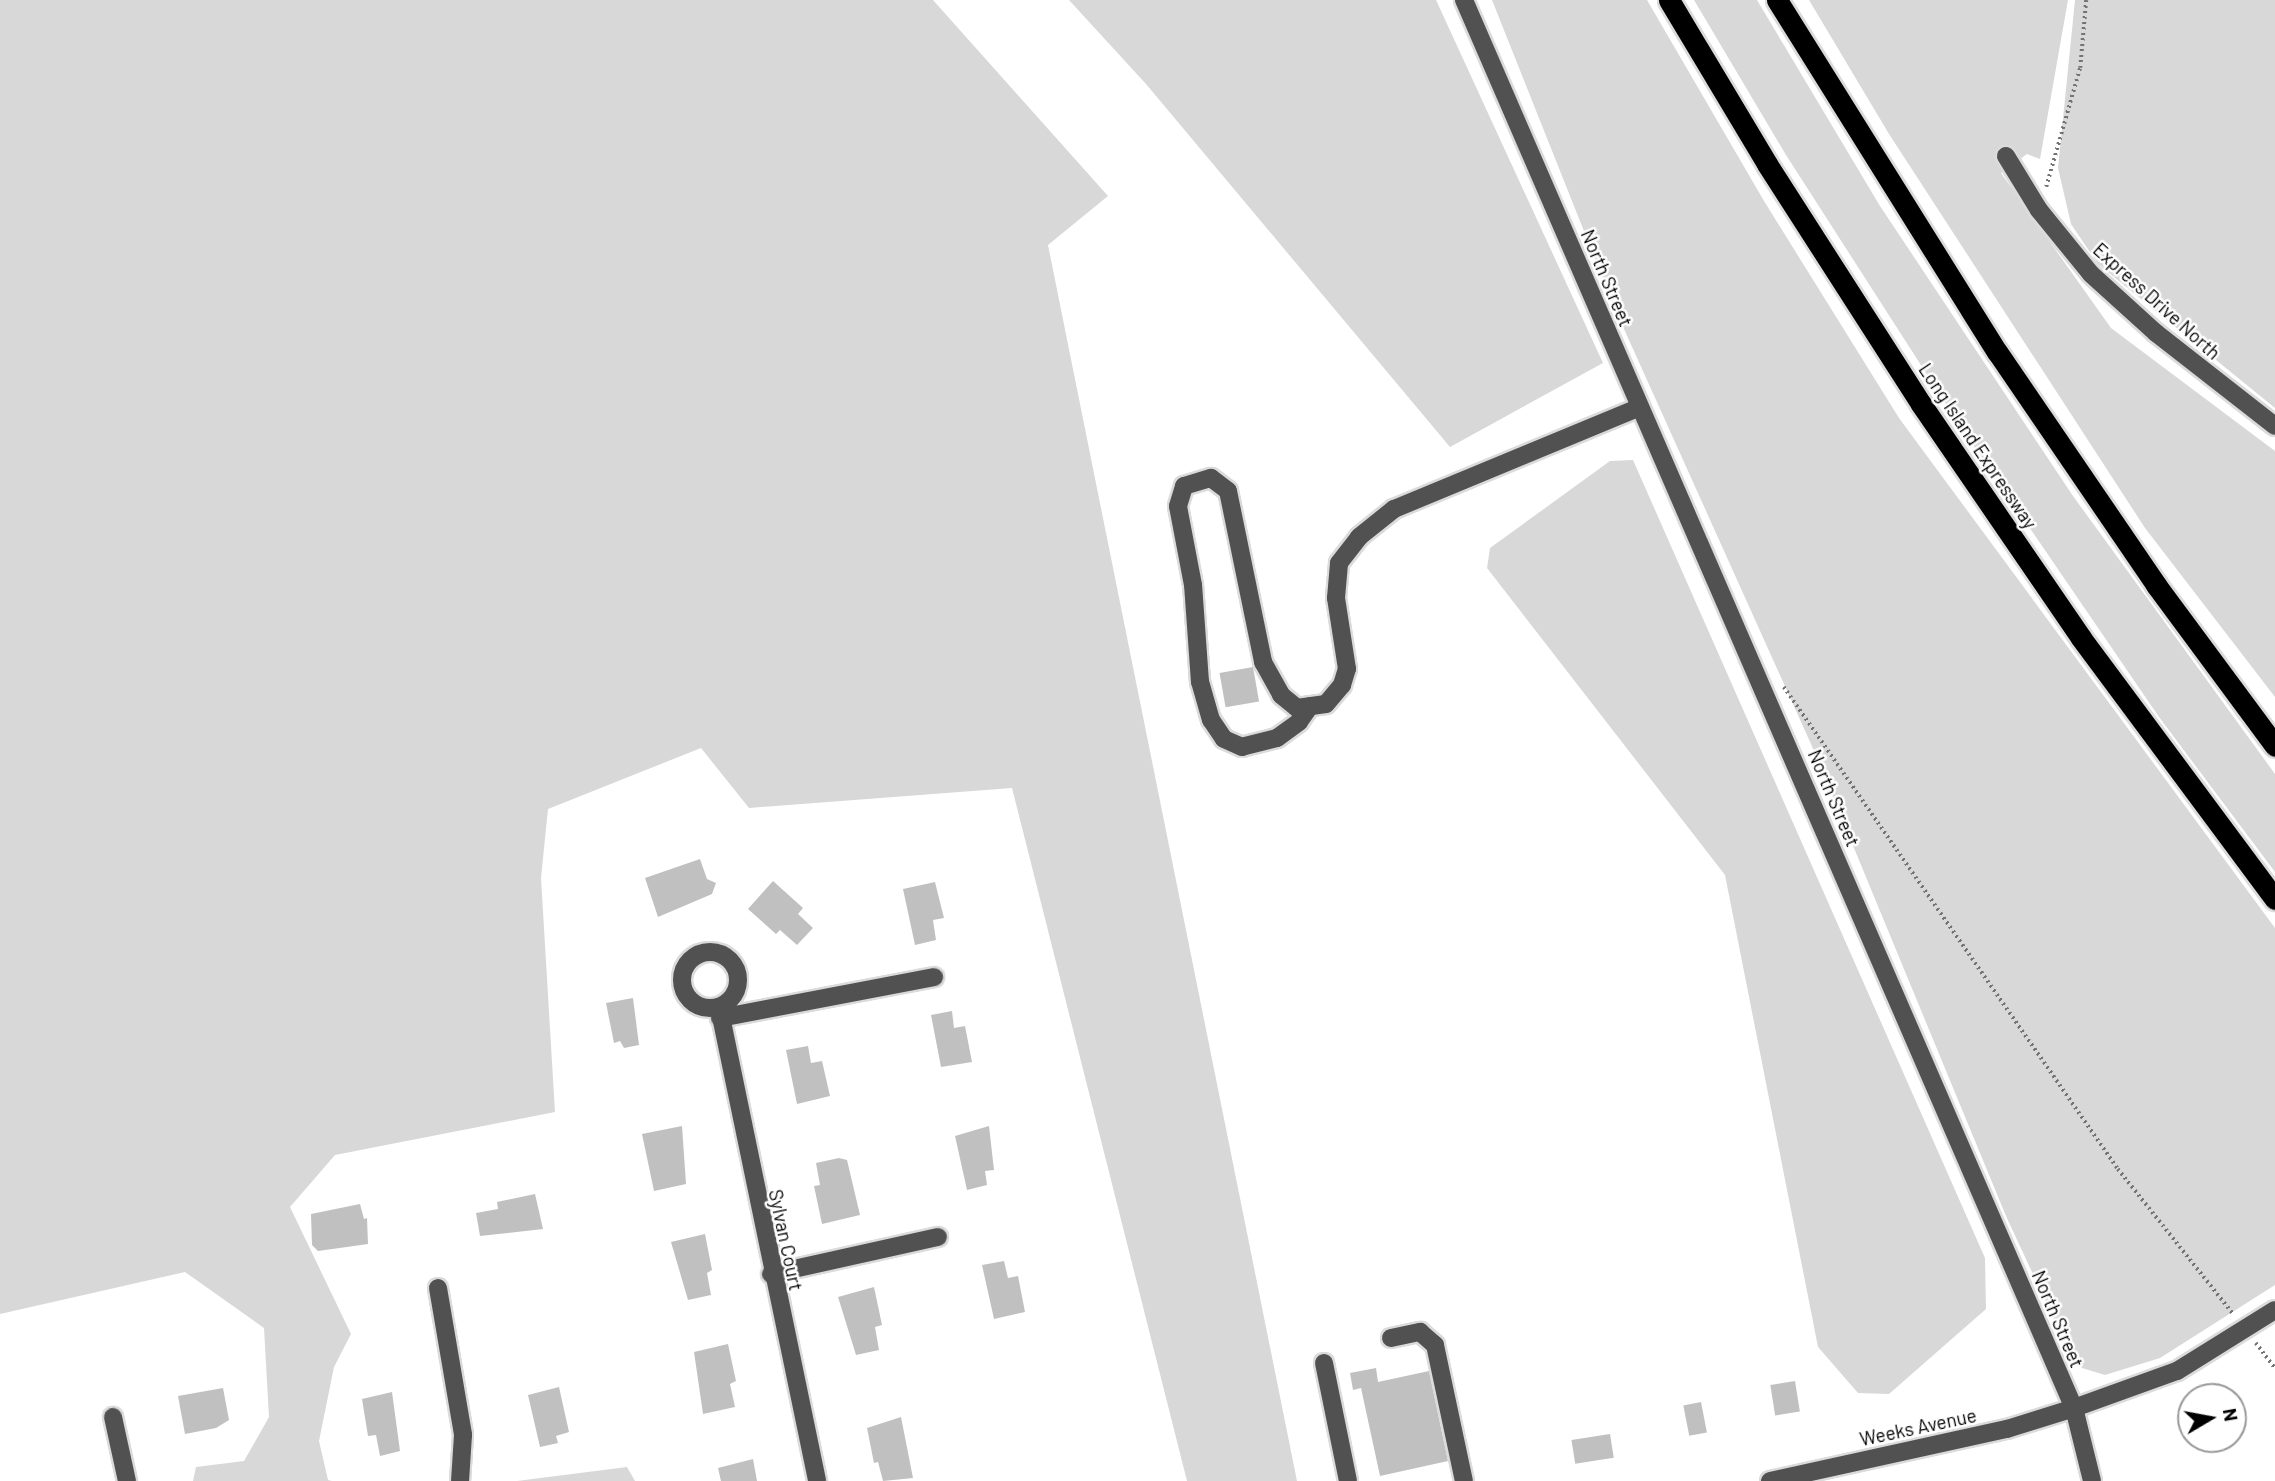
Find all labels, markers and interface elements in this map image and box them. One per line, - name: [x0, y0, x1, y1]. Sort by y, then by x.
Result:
- street label: North Street: [1576, 226, 1638, 330]
- street label: Express Drive North: [2089, 238, 2225, 364]
- street label: Long Island Expressway: [1914, 359, 2042, 533]
- street label: North Street: [1803, 746, 1865, 850]
- street label: Sylvan Court: [764, 1187, 808, 1293]
- street label: North Street: [2027, 1267, 2089, 1371]
- north arrow: [2177, 1383, 2247, 1453]
- street label: Weeks Avenue: [1858, 1404, 1978, 1450]
- text: N: [2219, 1406, 2244, 1423]

